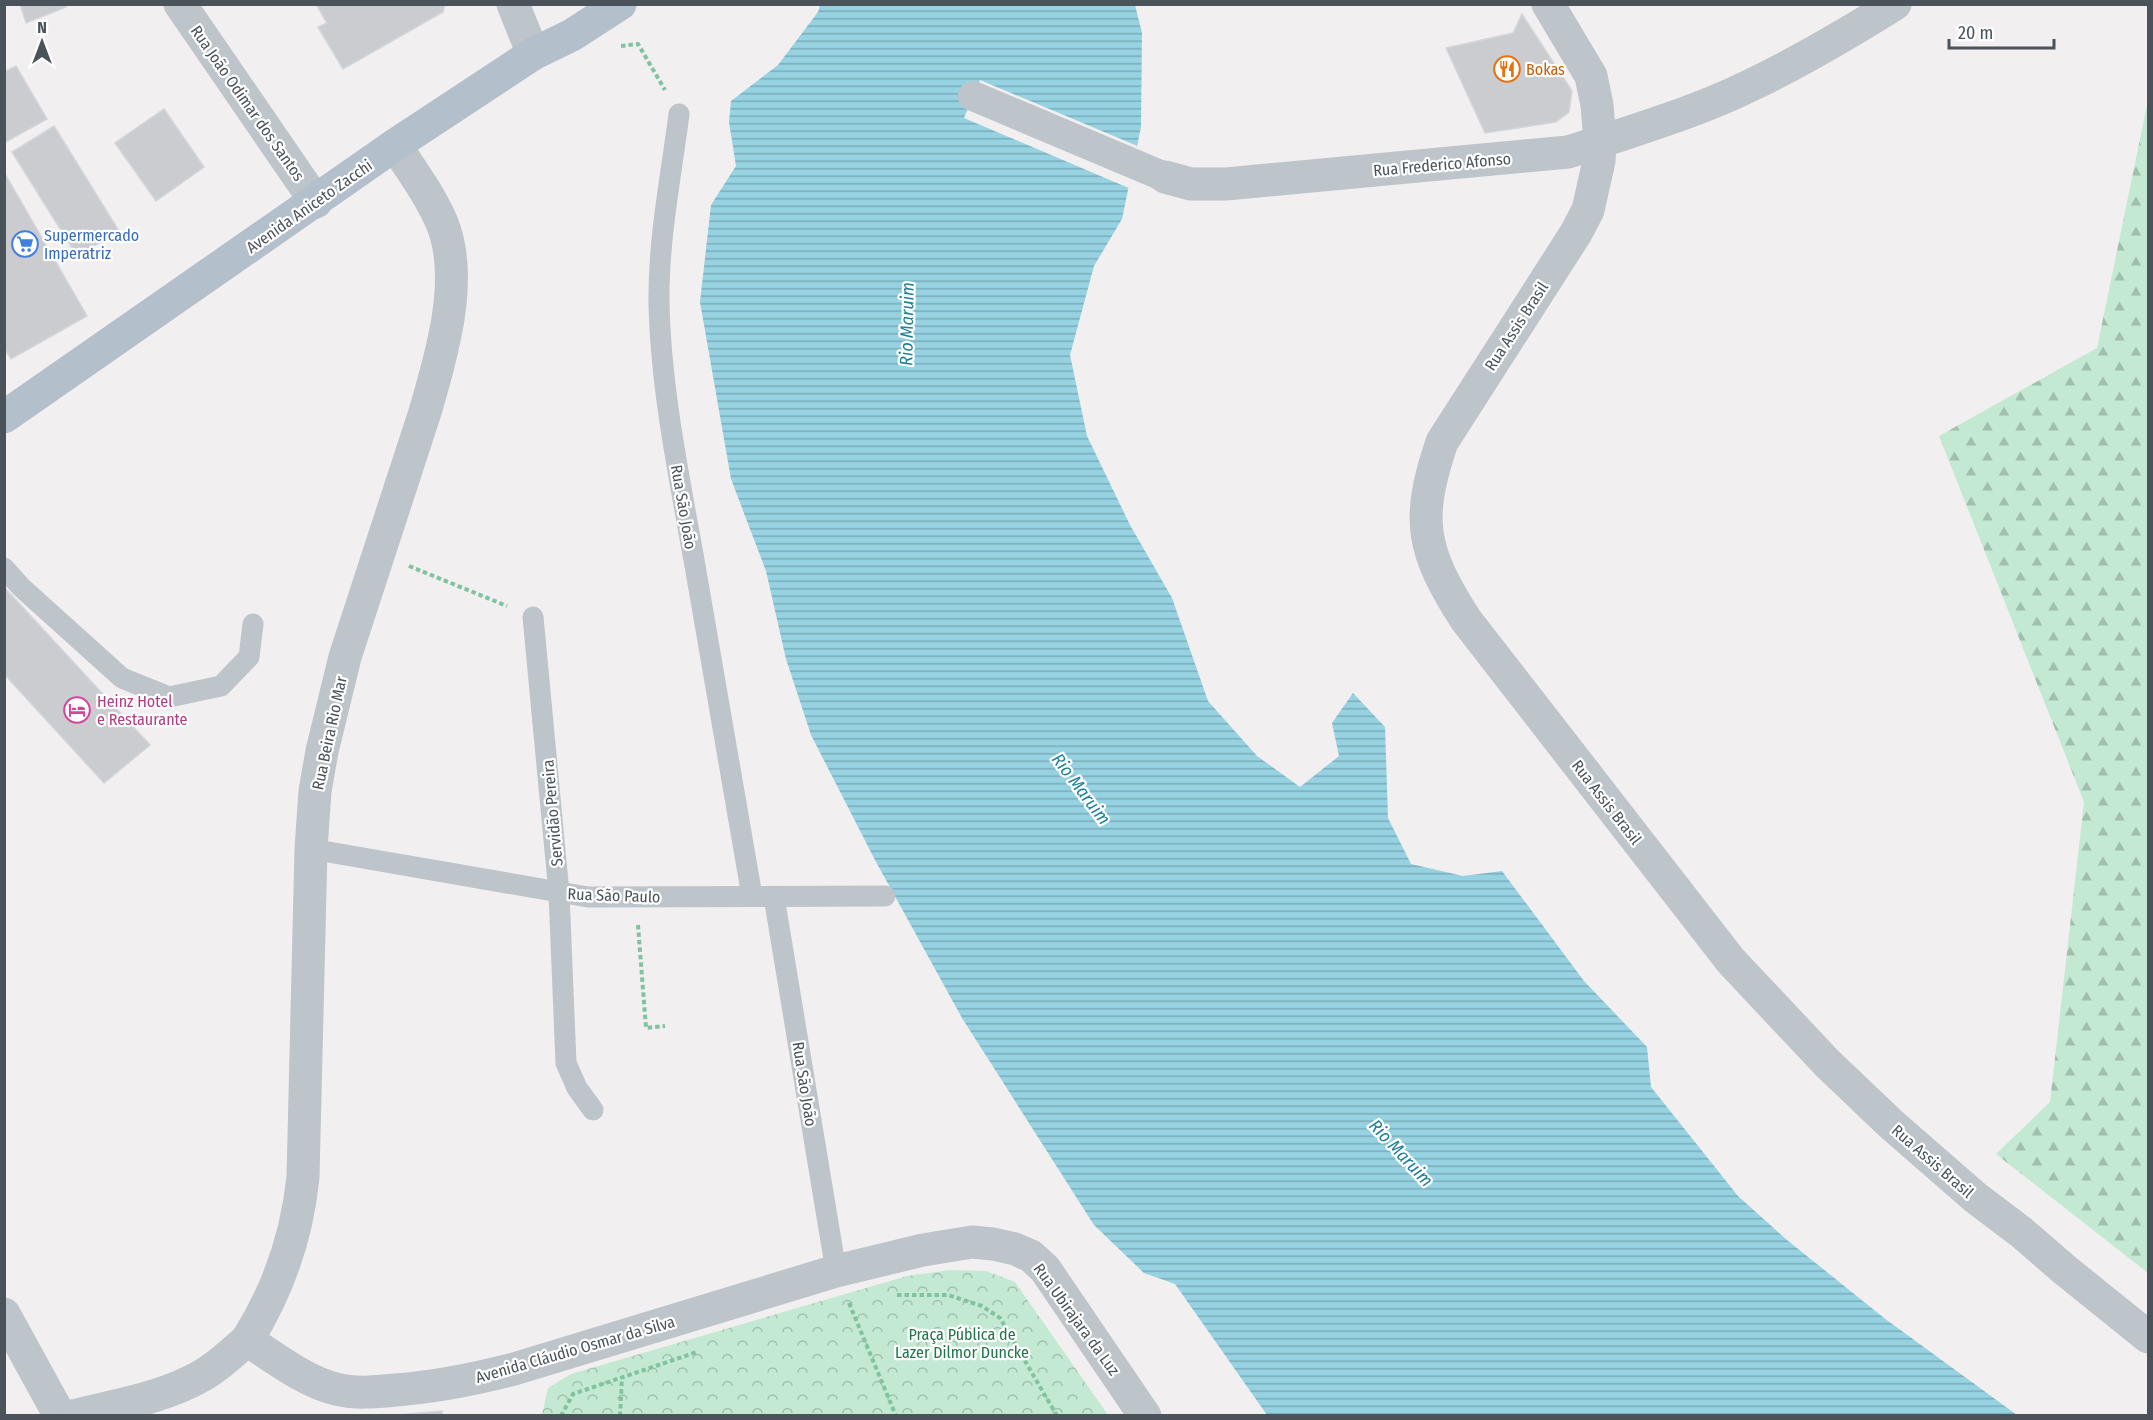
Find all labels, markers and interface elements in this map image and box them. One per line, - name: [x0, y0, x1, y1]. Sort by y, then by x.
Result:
- north arrow: [12, 12, 72, 72]
- scale bar: [1949, 12, 2054, 50]
- text: N: [37, 18, 47, 37]
- street label: Rua João Odimar dos Santos: [187, 22, 309, 185]
- text: 20 m: [1958, 22, 1993, 44]
- restaurant icon: Bokas: [1492, 54, 1522, 84]
- place label: Bokas: [1526, 60, 1565, 79]
- street label: Rua Frederico Afonso: [1372, 149, 1512, 180]
- street label: Avenida Aniceto Zacchi: [243, 156, 376, 257]
- place label: Supermercado Imperatriz: [44, 226, 139, 263]
- supermarket icon: Supermercado Imperatriz: [10, 229, 40, 259]
- street label: Rua Assis Brasil: [1481, 278, 1552, 374]
- water label: Rio Maruim: [895, 282, 919, 366]
- street label: Rua São João: [667, 463, 700, 551]
- street label: Rua Beira Rio Mar: [308, 674, 351, 792]
- place label: Heinz Hotel e Restaurante: [97, 692, 188, 729]
- hotel icon: Heinz Hotel e Restaurante: [62, 695, 92, 725]
- water label: Rio Maruim: [1047, 749, 1115, 829]
- street label: Rua Assis Brasil: [1568, 756, 1645, 848]
- street label: Servidão Pereira: [538, 759, 567, 867]
- street label: Rua São Paulo: [567, 884, 661, 907]
- street label: Rua São João: [788, 1040, 821, 1128]
- water label: Rio Maruim: [1364, 1115, 1438, 1191]
- street label: Rua Assis Brasil: [1888, 1121, 1977, 1202]
- street label: Rua Ubirajara da Luz: [1030, 1260, 1124, 1379]
- street label: Avenida Cláudio Osmar da Silva: [473, 1312, 677, 1387]
- park label: Praça Pública de Lazer Dilmor Duncke: [895, 1325, 1029, 1362]

